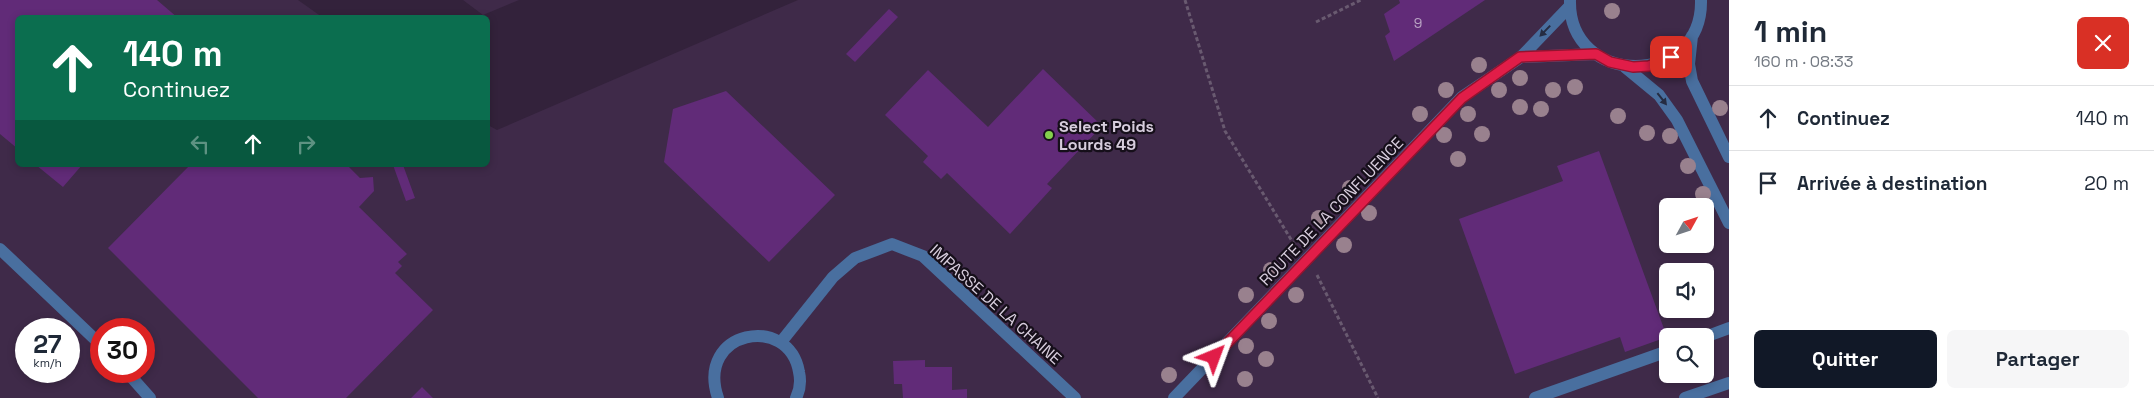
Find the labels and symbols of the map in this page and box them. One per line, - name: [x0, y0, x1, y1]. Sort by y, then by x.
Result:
- house number: 9: [1414, 14, 1422, 32]
- one-way arrow: [1539, 25, 1551, 37]
- pin: [1650, 36, 1692, 78]
- one-way arrow: [1656, 92, 1667, 105]
- place label: Select Poids Lourds 49: [1059, 116, 1154, 155]
- marker: Select Poids Lourds 49: [1043, 129, 1055, 141]
- street label: ROUTE DE LA CONFLUENCE: [1255, 133, 1408, 290]
- north arrow: [1659, 198, 1714, 252]
- street label: IMPASSE DE LA CHAINE: [925, 240, 1066, 369]
- speed limit sign: 30: [90, 318, 155, 383]
- position arrow: [1187, 330, 1239, 382]

